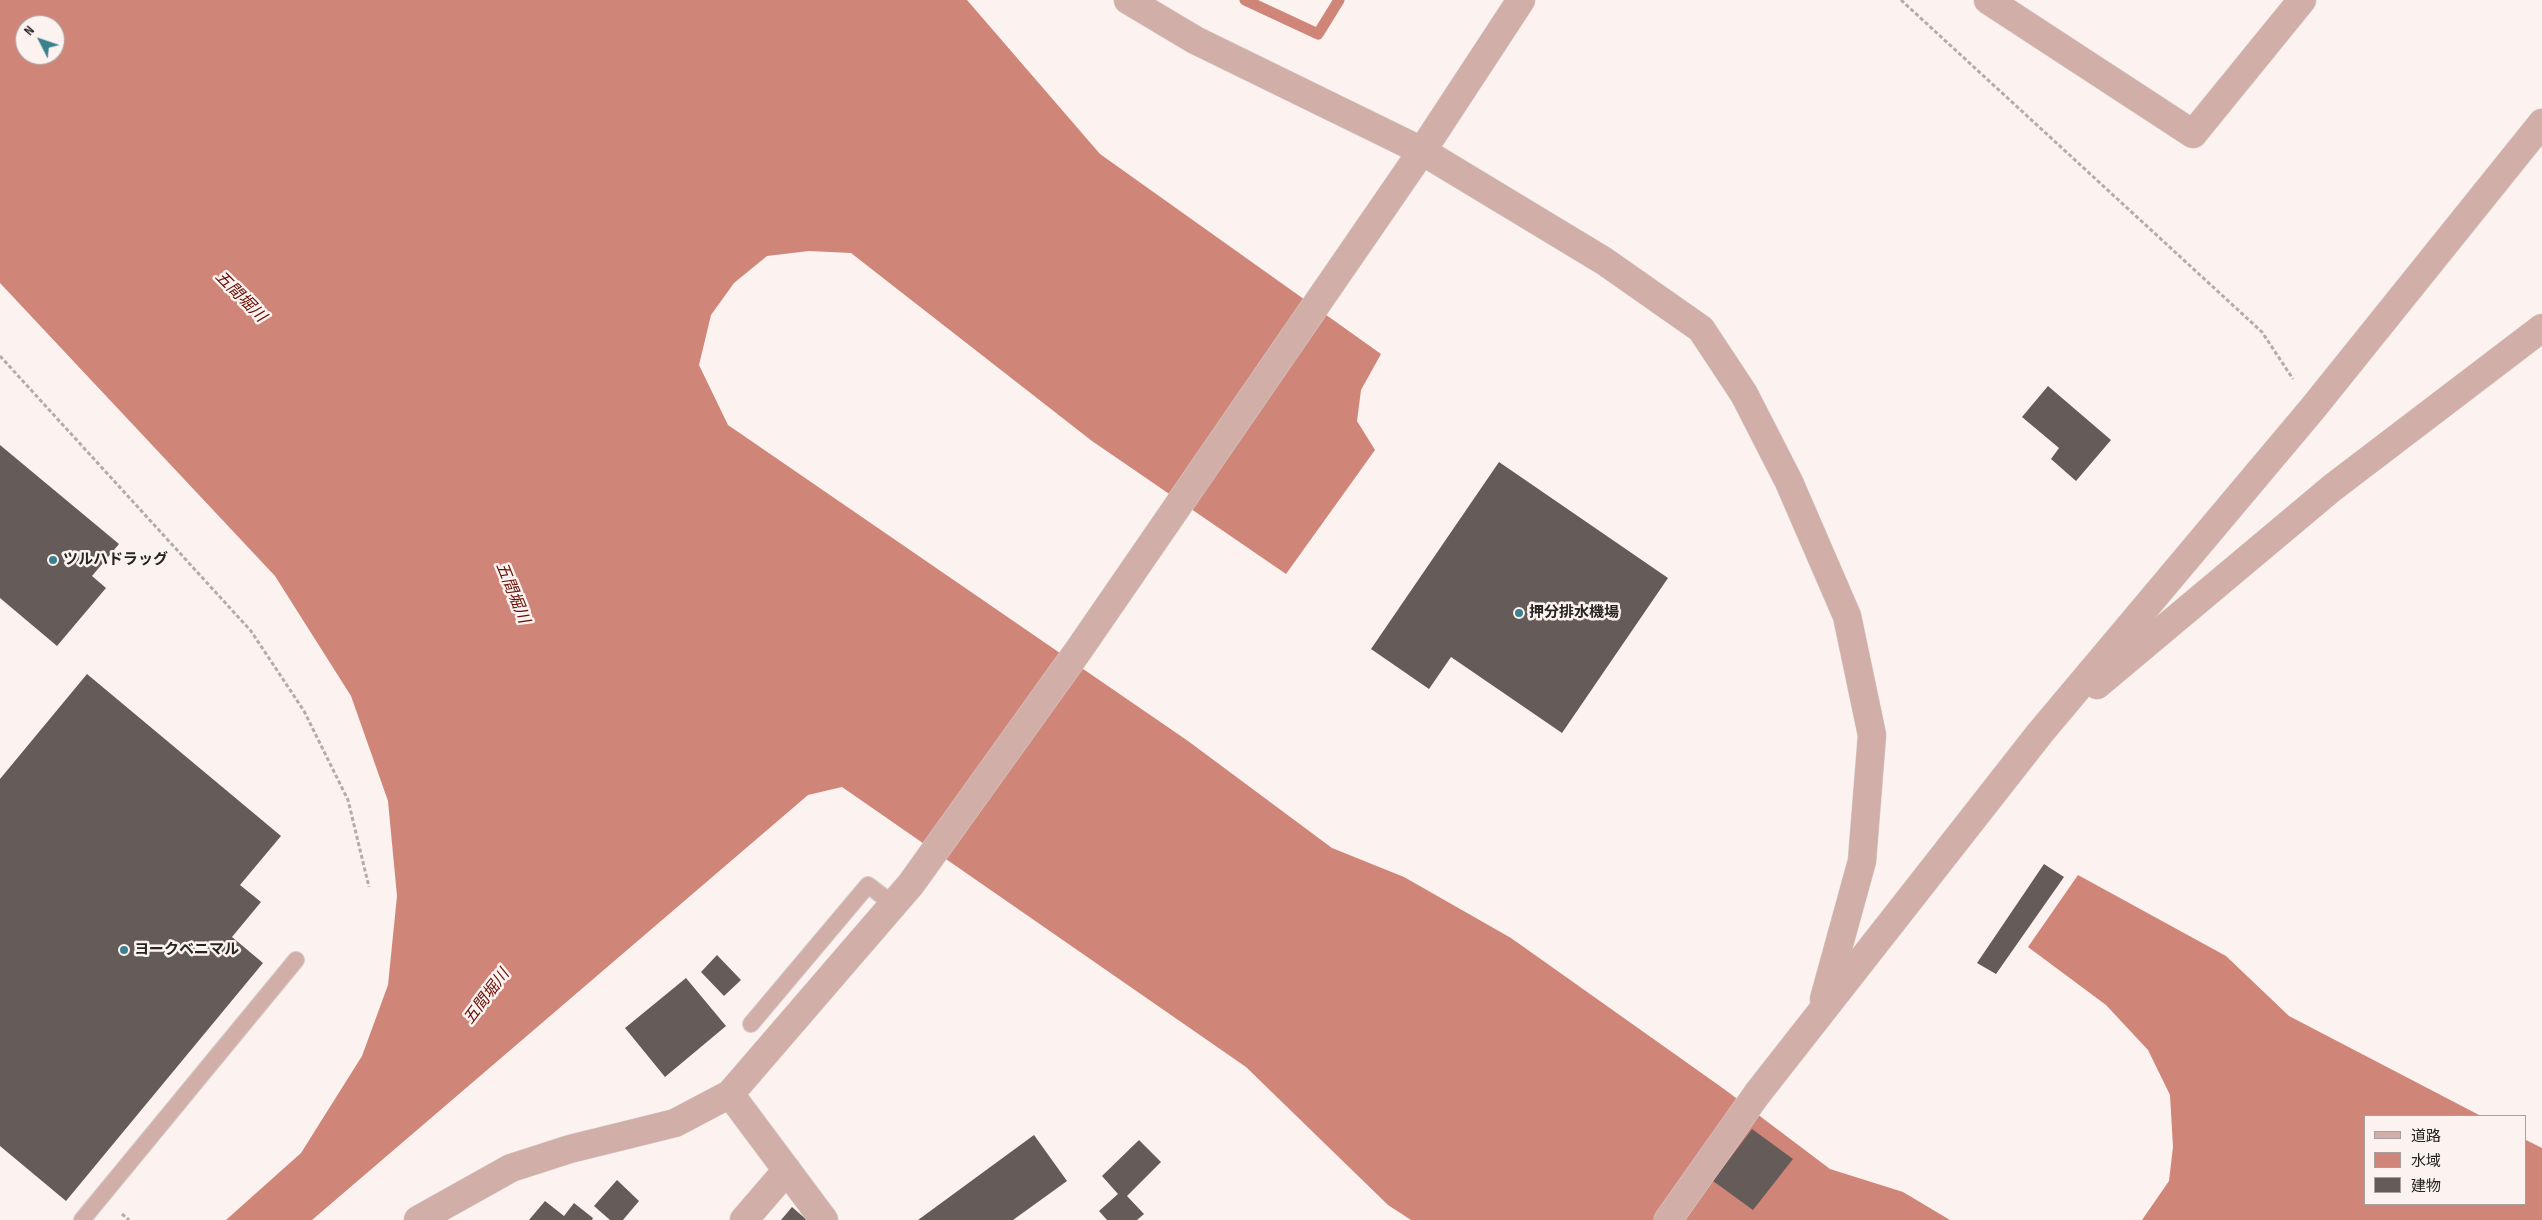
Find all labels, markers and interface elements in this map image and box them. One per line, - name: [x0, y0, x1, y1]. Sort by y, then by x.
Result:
- north arrow: [15, 15, 65, 65]
- text: N: [20, 22, 38, 39]
- water label: 五間堀川: [211, 268, 269, 326]
- place label: ツルハドラッグ: [63, 551, 168, 569]
- marker: ツルハドラッグ: [47, 554, 59, 566]
- water label: 五間堀川: [491, 560, 533, 626]
- place label: 押分排水機場: [1529, 604, 1619, 622]
- marker: 押分排水機場: [1513, 607, 1525, 619]
- place label: ヨークベニマル: [134, 941, 239, 959]
- marker: ヨークベニマル: [118, 944, 130, 956]
- water label: 五間堀川: [460, 966, 514, 1028]
- legend: [2364, 1115, 2527, 1205]
- text: 道路: [2411, 1127, 2441, 1146]
- text: 水域: [2411, 1152, 2441, 1171]
- text: 建物: [2411, 1177, 2441, 1196]

